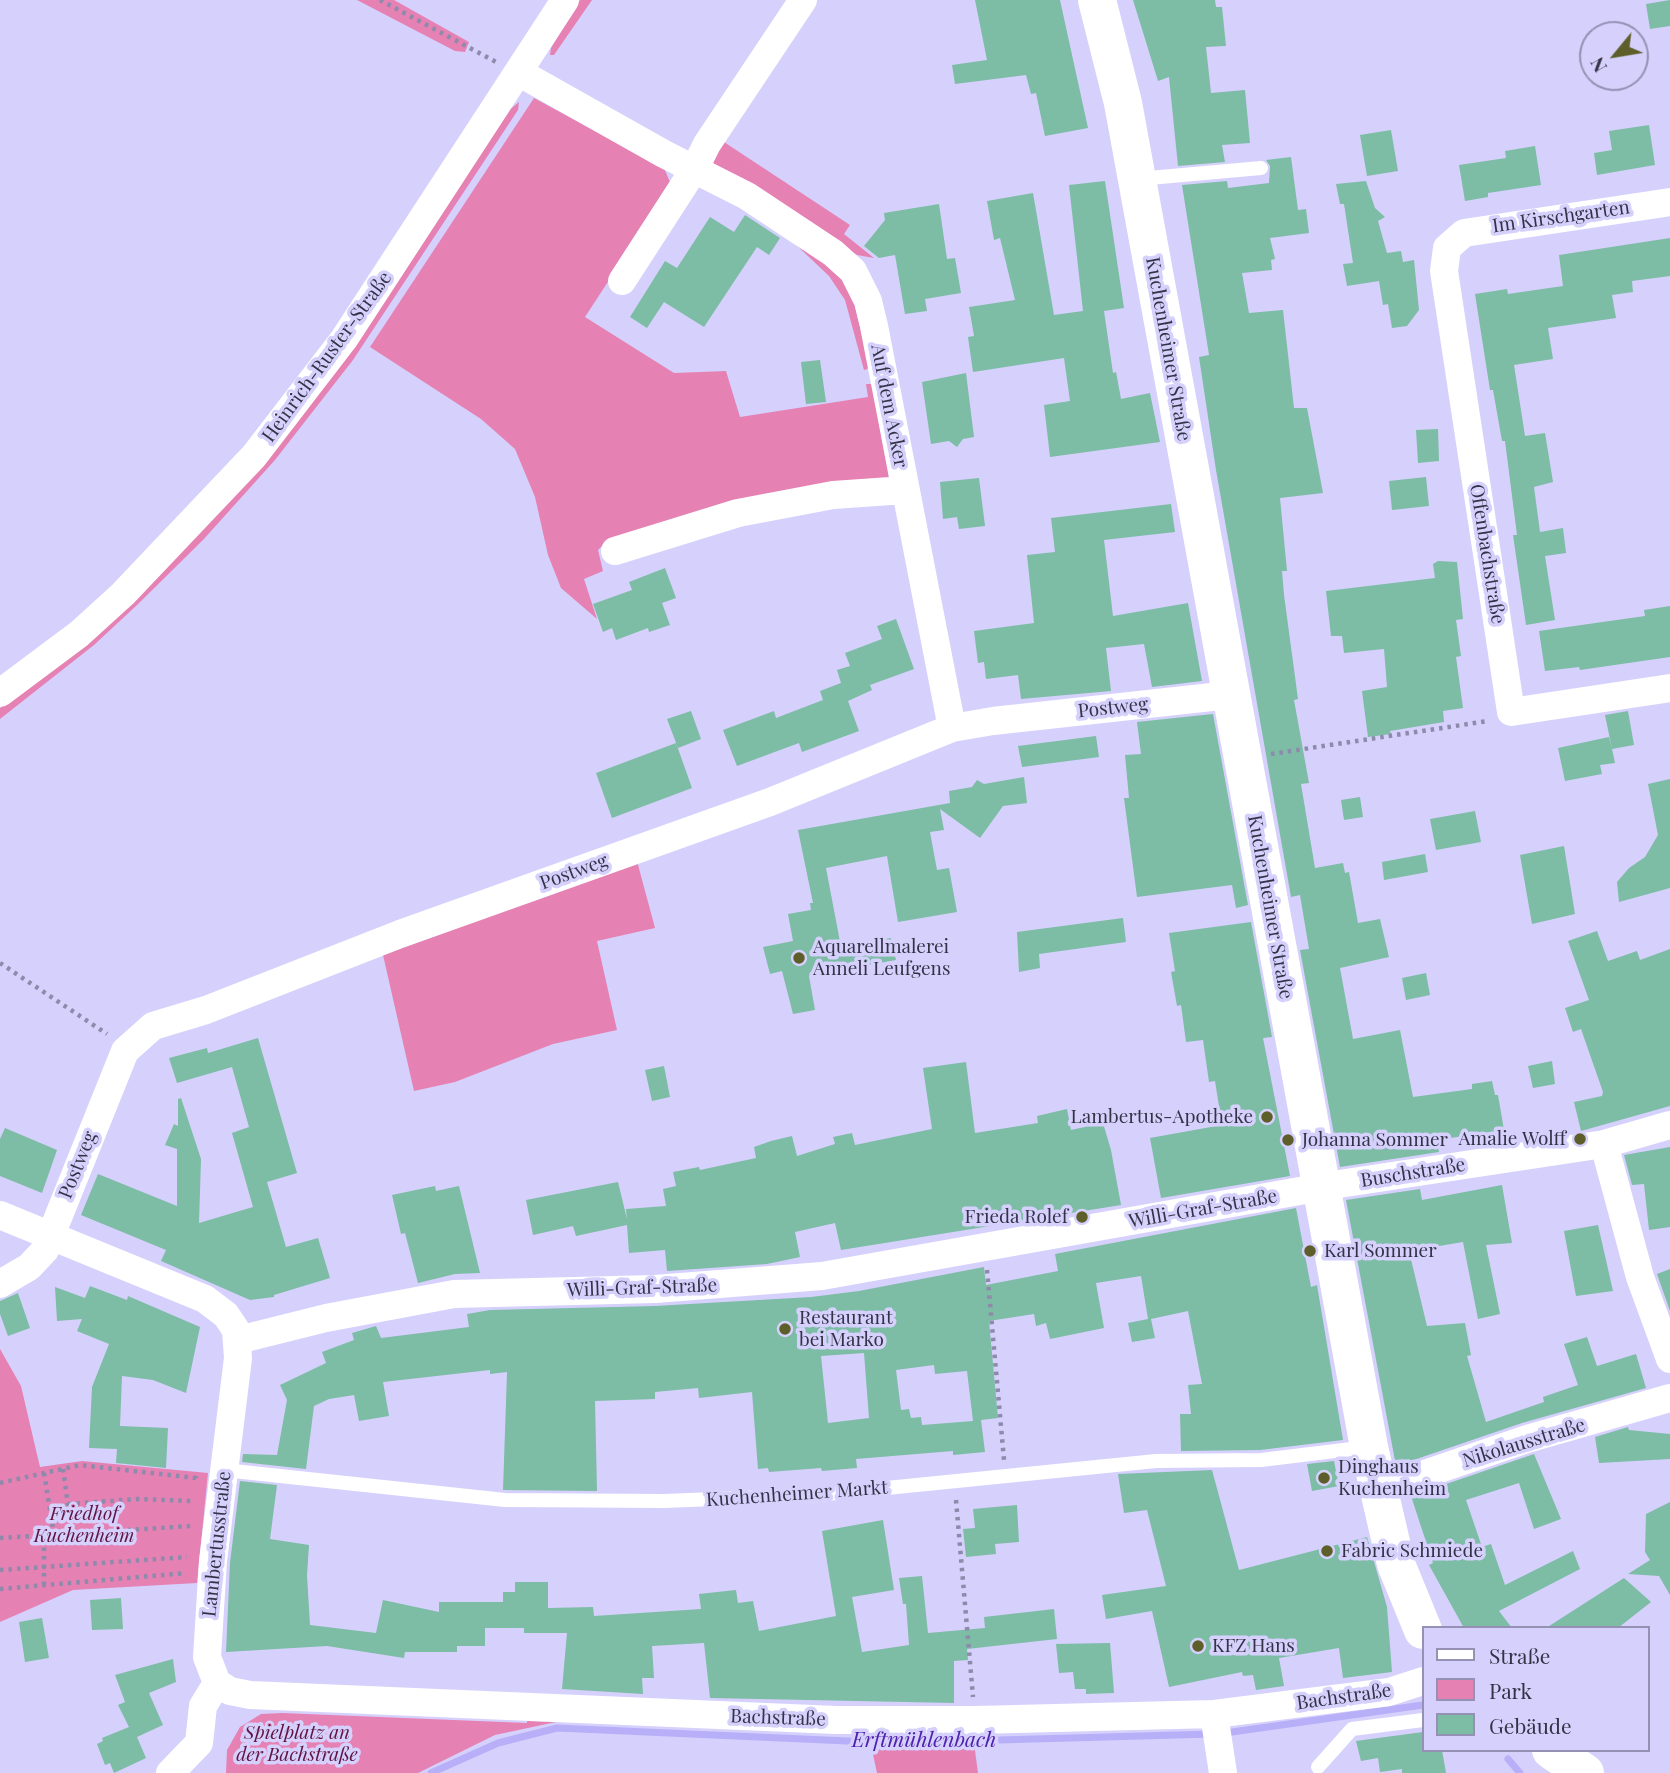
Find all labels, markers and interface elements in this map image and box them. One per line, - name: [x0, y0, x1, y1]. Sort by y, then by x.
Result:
- north arrow: [1579, 21, 1649, 91]
- text: N: [1583, 53, 1612, 78]
- street label: Im Kirschgarten: [1491, 196, 1631, 238]
- street label: Kuchenheimer Straße: [1141, 255, 1195, 443]
- street label: Heinrich-Ruster-Straße: [257, 267, 397, 447]
- street label: Auf dem Acker: [866, 343, 912, 469]
- street label: Offenbachstraße: [1465, 482, 1509, 626]
- street label: Postweg: [1077, 693, 1149, 723]
- street label: Kuchenheimer Straße: [1243, 813, 1297, 1001]
- street label: Postweg: [537, 849, 611, 895]
- place label: Aquarellmalerei Anneli Leufgens: [813, 936, 950, 980]
- marker: Aquarellmalerei Anneli Leufgens: [791, 950, 807, 966]
- place label: Lambertus-Apotheke: [1071, 1106, 1253, 1128]
- marker: Lambertus-Apotheke: [1259, 1109, 1275, 1125]
- street label: Postweg: [54, 1128, 102, 1202]
- place label: Amalie Wolff: [1458, 1128, 1566, 1150]
- place label: Johanna Sommer: [1302, 1129, 1448, 1151]
- marker: Amalie Wolff: [1572, 1131, 1588, 1147]
- marker: Johanna Sommer: [1280, 1132, 1296, 1148]
- street label: Buschstraße: [1359, 1153, 1467, 1193]
- street label: Willi-Graf-Straße: [1127, 1185, 1279, 1233]
- place label: Frieda Rolef: [965, 1206, 1068, 1228]
- marker: Frieda Rolef: [1074, 1209, 1090, 1225]
- place label: Karl Sommer: [1324, 1240, 1437, 1262]
- marker: Karl Sommer: [1302, 1243, 1318, 1259]
- street label: Willi-Graf-Straße: [567, 1274, 717, 1302]
- place label: Restaurant bei Marko: [799, 1307, 893, 1351]
- marker: Restaurant bei Marko: [777, 1321, 793, 1337]
- street label: Nikolausstraße: [1460, 1414, 1588, 1472]
- place label: Dinghaus Kuchenheim: [1338, 1456, 1446, 1500]
- street label: Lambertusstraße: [198, 1470, 236, 1618]
- marker: Dinghaus Kuchenheim: [1316, 1470, 1332, 1486]
- street label: Kuchenheimer Markt: [705, 1476, 889, 1512]
- park label: Friedhof Kuchenheim: [34, 1503, 134, 1547]
- place label: Fabric Schmiede: [1341, 1540, 1483, 1562]
- marker: Fabric Schmiede: [1319, 1543, 1335, 1559]
- legend: [1422, 1626, 1649, 1752]
- place label: KFZ Hans: [1212, 1635, 1295, 1657]
- marker: KFZ Hans: [1190, 1638, 1206, 1654]
- text: Straße: [1489, 1641, 1550, 1669]
- text: Park: [1489, 1676, 1532, 1704]
- street label: Bachstraße: [1295, 1679, 1393, 1715]
- street label: Bachstraße: [730, 1705, 826, 1731]
- text: Gebäude: [1489, 1711, 1572, 1739]
- park label: Spielplatz an der Bachstraße: [236, 1722, 358, 1766]
- water label: Erftmühlenbach: [852, 1727, 996, 1753]

